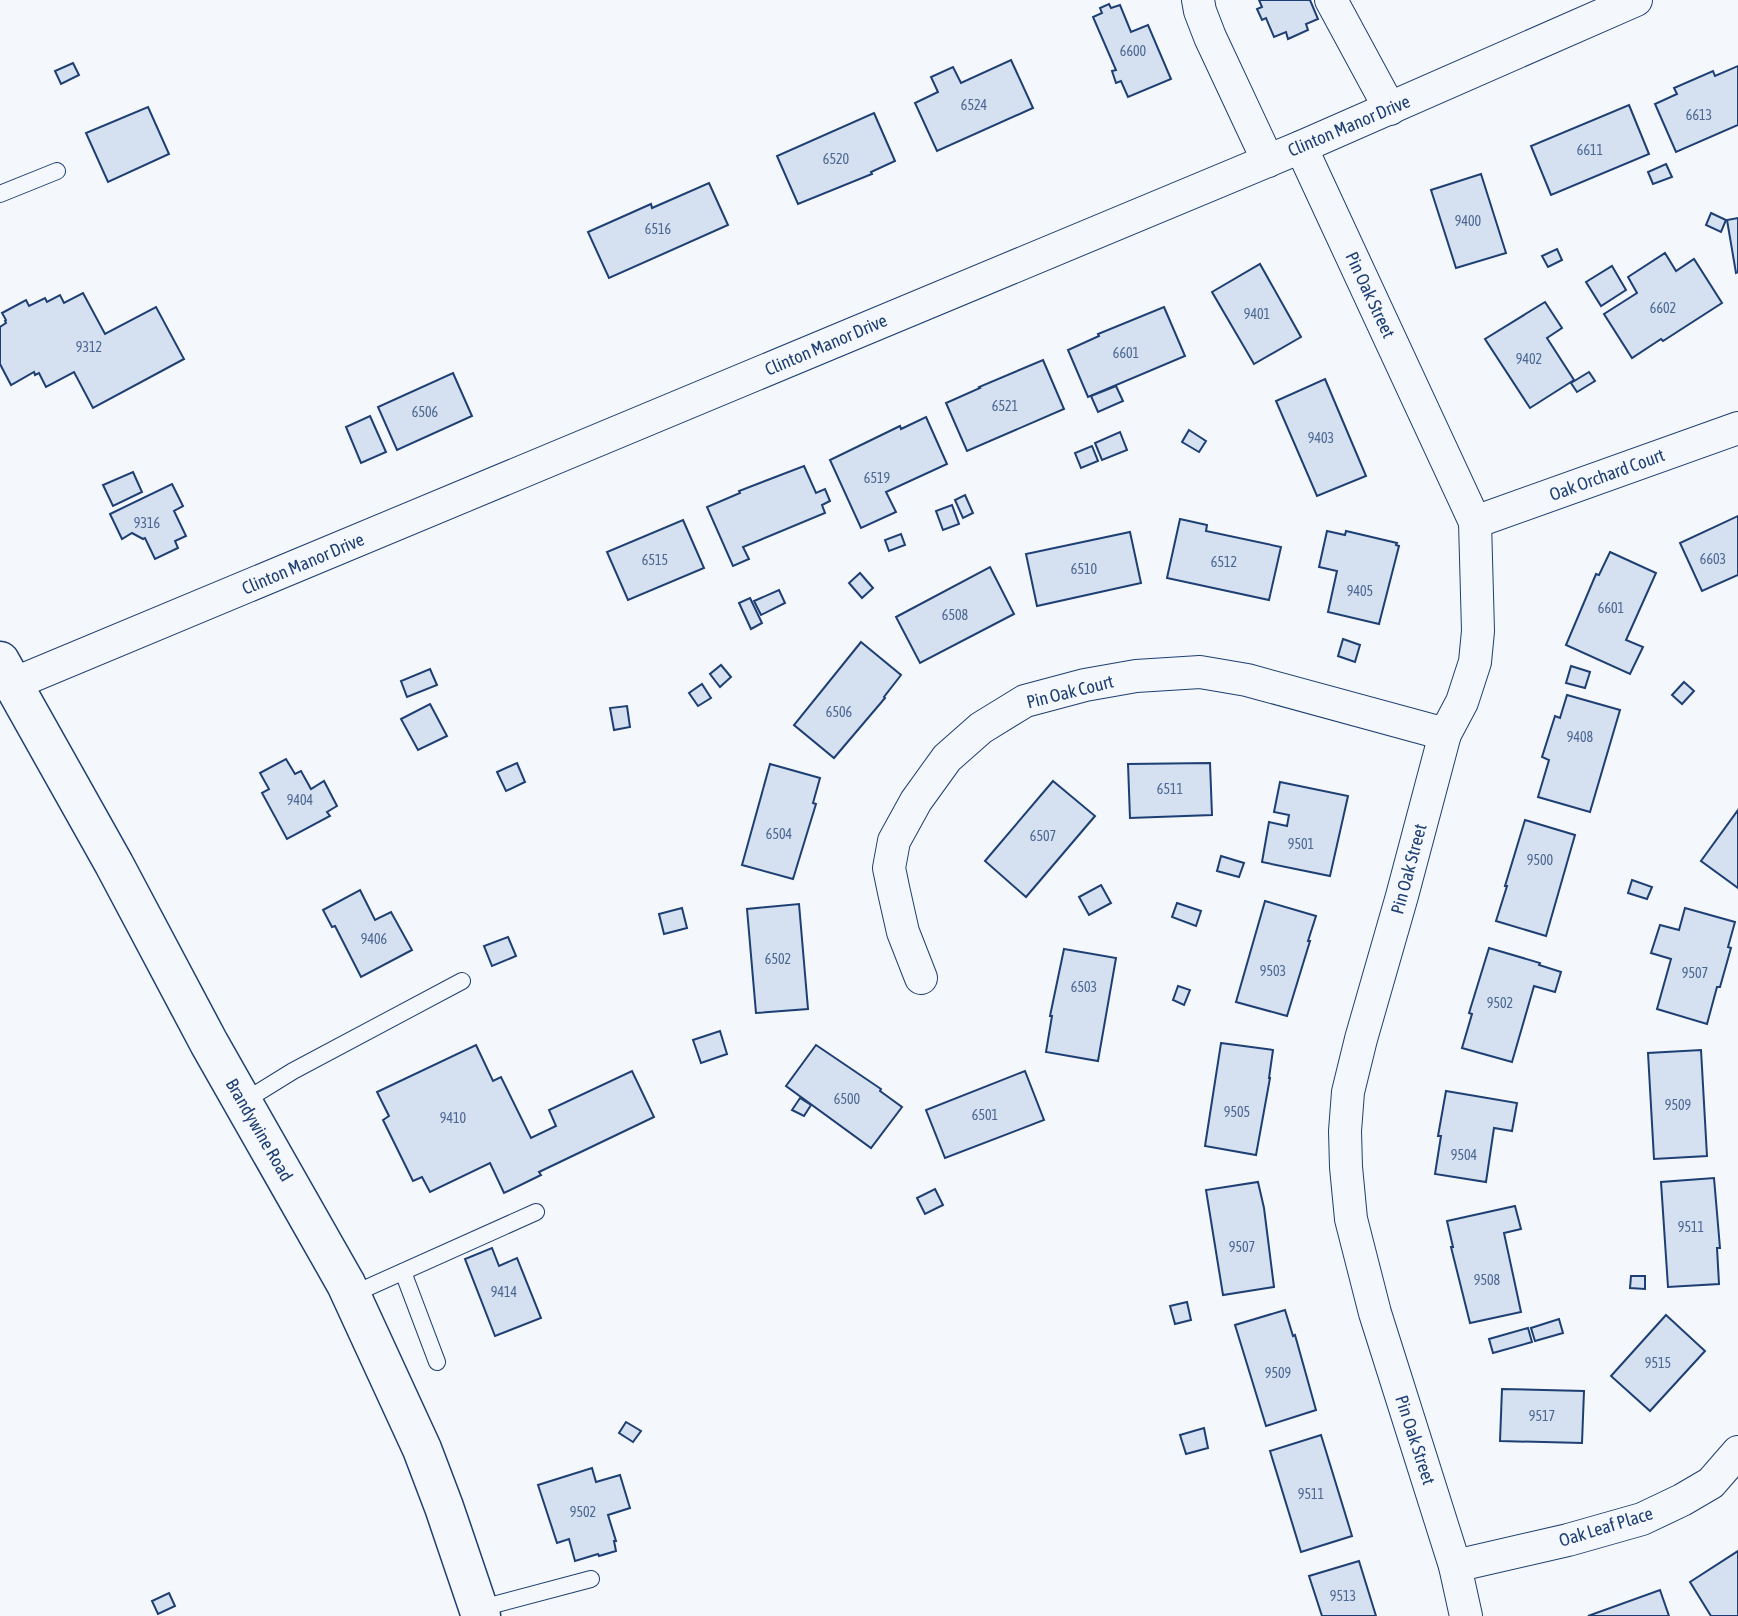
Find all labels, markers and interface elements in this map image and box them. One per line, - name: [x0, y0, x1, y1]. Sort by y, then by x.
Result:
- house number: 6600: [1120, 43, 1147, 59]
- street label: Clinton Manor Drive: [1285, 90, 1413, 161]
- house number: 6524: [961, 97, 988, 113]
- house number: 6613: [1686, 107, 1712, 123]
- house number: 6611: [1577, 142, 1603, 158]
- house number: 6520: [823, 151, 850, 167]
- house number: 9400: [1455, 213, 1482, 229]
- house number: 6516: [645, 221, 672, 237]
- street label: Pin Oak Street: [1341, 248, 1400, 341]
- house number: 6602: [1650, 300, 1676, 316]
- house number: 9401: [1244, 306, 1270, 322]
- street label: Clinton Manor Drive: [762, 309, 890, 380]
- house number: 9312: [76, 339, 102, 355]
- house number: 6601: [1113, 345, 1139, 361]
- house number: 9402: [1516, 351, 1542, 367]
- house number: 6521: [992, 398, 1018, 414]
- house number: 6506: [412, 404, 439, 420]
- house number: 9403: [1308, 430, 1334, 446]
- street label: Oak Orchard Court: [1547, 444, 1667, 505]
- house number: 6519: [864, 470, 890, 486]
- house number: 9316: [134, 515, 161, 531]
- street label: Clinton Manor Drive: [239, 528, 367, 599]
- house number: 6603: [1700, 551, 1726, 567]
- house number: 6515: [642, 552, 668, 568]
- house number: 6512: [1211, 554, 1237, 570]
- house number: 6510: [1071, 561, 1098, 577]
- house number: 9405: [1347, 583, 1373, 599]
- house number: 6601: [1598, 600, 1624, 616]
- house number: 6508: [942, 607, 969, 623]
- street label: Pin Oak Court: [1024, 671, 1115, 712]
- house number: 6506: [826, 704, 853, 720]
- house number: 9408: [1567, 729, 1594, 745]
- house number: 6511: [1157, 781, 1183, 797]
- house number: 9404: [287, 792, 314, 808]
- street label: Pin Oak Street: [1386, 821, 1431, 916]
- house number: 6504: [766, 826, 793, 842]
- house number: 6507: [1030, 828, 1056, 844]
- house number: 9501: [1288, 836, 1314, 852]
- house number: 9500: [1527, 852, 1554, 868]
- house number: 9406: [361, 931, 388, 947]
- house number: 6502: [765, 951, 791, 967]
- house number: 9503: [1260, 963, 1286, 979]
- house number: 9507: [1682, 965, 1708, 981]
- house number: 6503: [1071, 979, 1097, 995]
- house number: 9502: [1487, 995, 1513, 1011]
- street label: Brandywine Road: [222, 1075, 297, 1185]
- house number: 6500: [834, 1091, 861, 1107]
- house number: 9509: [1665, 1097, 1691, 1113]
- house number: 9505: [1224, 1104, 1250, 1120]
- house number: 6501: [972, 1107, 998, 1123]
- house number: 9410: [440, 1110, 467, 1126]
- house number: 9504: [1451, 1147, 1478, 1163]
- house number: 9511: [1678, 1219, 1704, 1235]
- house number: 9507: [1229, 1239, 1255, 1255]
- house number: 9508: [1474, 1272, 1501, 1288]
- house number: 9414: [491, 1284, 518, 1300]
- house number: 9515: [1645, 1355, 1671, 1371]
- house number: 9509: [1265, 1365, 1291, 1381]
- street label: Pin Oak Street: [1391, 1393, 1440, 1487]
- house number: 9517: [1529, 1408, 1555, 1424]
- house number: 9511: [1298, 1486, 1324, 1502]
- street label: Oak Leaf Place: [1556, 1502, 1655, 1551]
- house number: 9502: [570, 1504, 596, 1520]
- house number: 9513: [1330, 1588, 1356, 1604]

